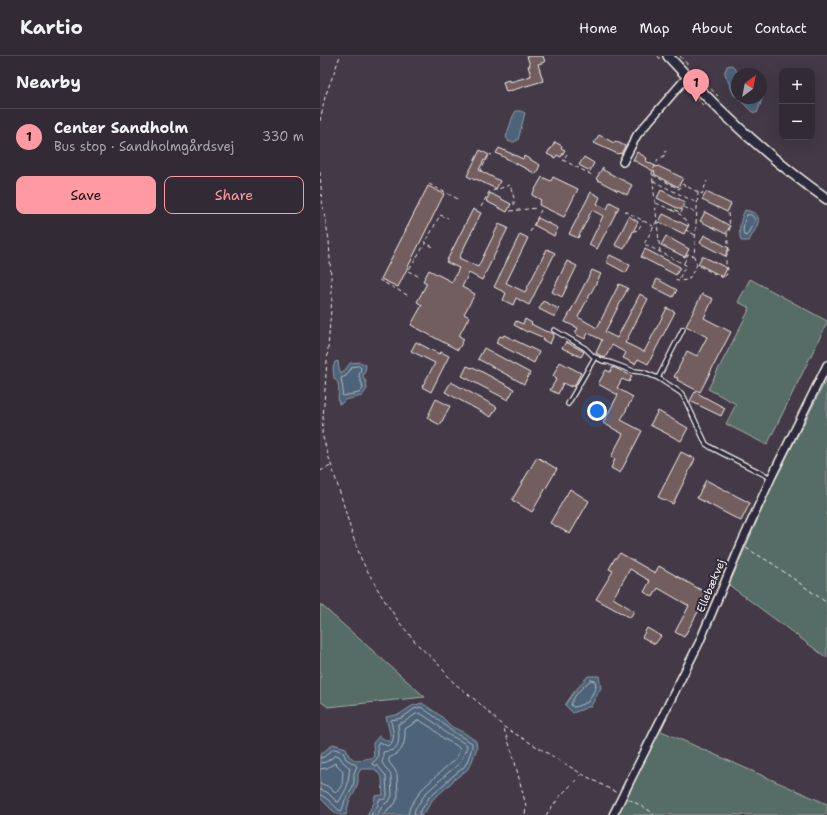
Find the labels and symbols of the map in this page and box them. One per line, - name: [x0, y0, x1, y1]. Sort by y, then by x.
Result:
- north arrow: [731, 68, 767, 104]
- pin: 1: [683, 69, 709, 102]
- your location: [587, 401, 607, 421]
- street label: Ellebækvej: [693, 557, 729, 615]

